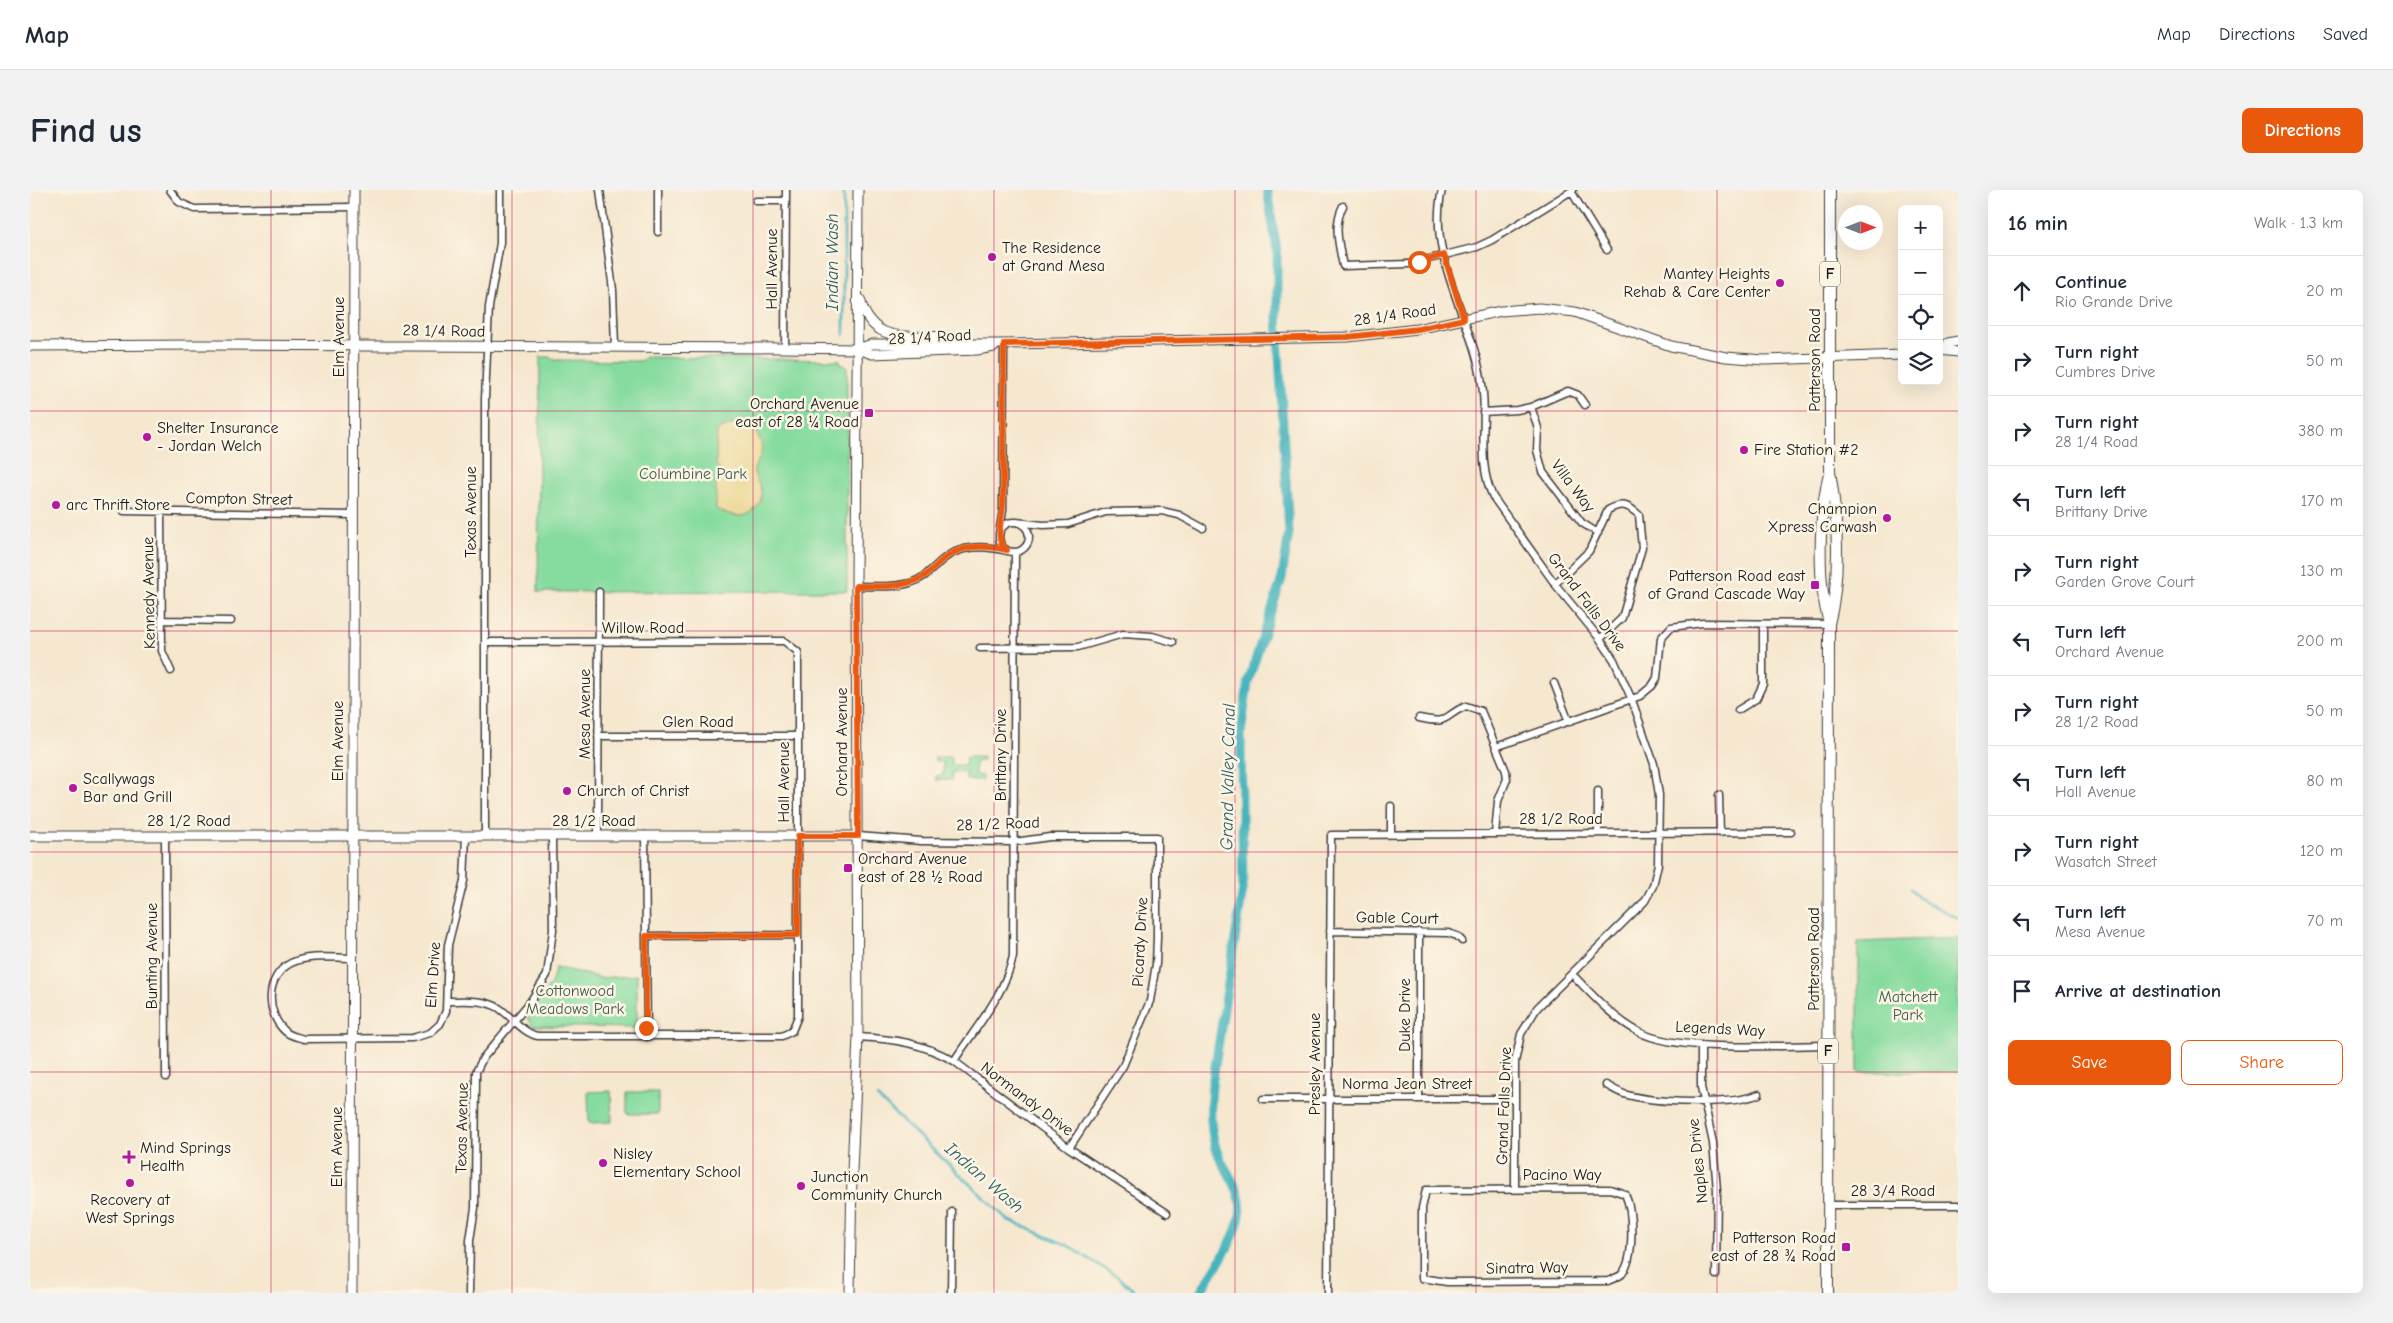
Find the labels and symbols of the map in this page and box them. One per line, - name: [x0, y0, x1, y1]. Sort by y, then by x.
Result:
- north arrow: [1838, 205, 1883, 250]
- water label: Indian Wash: [822, 213, 843, 312]
- street label: Hall Avenue: [763, 229, 781, 309]
- place label: The Residence at Grand Mesa: [1002, 239, 1105, 275]
- marker: The Residence at Grand Mesa: [986, 251, 998, 263]
- route start: [1408, 251, 1431, 274]
- road number: F: [1820, 262, 1840, 286]
- place label: Mantey Heights Rehab & Care Center: [1624, 265, 1771, 301]
- marker: Mantey Heights Rehab & Care Center: [1774, 277, 1786, 289]
- street label: Elm Avenue: [330, 297, 348, 377]
- street label: 28 1/4 Road: [1353, 300, 1437, 330]
- street label: Patterson Road: [1806, 308, 1824, 412]
- street label: 28 1/4 Road: [402, 321, 486, 341]
- street label: 28 1/4 Road: [888, 326, 972, 348]
- place label: Orchard Avenue east of 28 ¼ Road: [735, 395, 859, 431]
- marker: Orchard Avenue east of 28 ¼ Road: [863, 407, 875, 419]
- place label: Shelter Insurance - Jordan Welch: [157, 419, 279, 455]
- marker: Shelter Insurance - Jordan Welch: [141, 431, 153, 443]
- place label: Fire Station #2: [1754, 441, 1859, 459]
- marker: Fire Station #2: [1738, 444, 1750, 456]
- street label: Villa Way: [1547, 456, 1599, 516]
- park label: Columbine Park: [639, 465, 747, 483]
- street label: Texas Avenue: [462, 466, 480, 558]
- street label: Compton Street: [185, 489, 293, 509]
- place label: arc Thrift Store: [66, 496, 170, 514]
- marker: arc Thrift Store: [50, 499, 62, 511]
- place label: Champion Xpress Carwash: [1768, 500, 1877, 536]
- marker: Champion Xpress Carwash: [1881, 512, 1893, 524]
- street label: Kennedy Avenue: [139, 537, 159, 649]
- street label: Grand Falls Drive: [1544, 549, 1630, 655]
- place label: Patterson Road east of Grand Cascade Way: [1648, 567, 1806, 603]
- marker: Patterson Road east of Grand Cascade Way: [1809, 579, 1821, 591]
- street label: Willow Road: [602, 619, 684, 637]
- street label: Mesa Avenue: [576, 669, 594, 759]
- street label: Orchard Avenue: [833, 687, 851, 797]
- street label: Elm Avenue: [329, 701, 347, 781]
- water label: Grand Valley Canal: [1216, 702, 1240, 851]
- street label: Brittany Drive: [992, 709, 1010, 801]
- street label: Glen Road: [662, 713, 734, 731]
- street label: Hall Avenue: [775, 742, 793, 822]
- place label: Scallywags Bar and Grill: [83, 770, 172, 806]
- marker: Scallywags Bar and Grill: [67, 782, 79, 794]
- place label: Church of Christ: [577, 782, 689, 800]
- marker: Church of Christ: [561, 785, 573, 797]
- street label: 28 1/2 Road: [1519, 810, 1603, 828]
- street label: 28 1/2 Road: [147, 812, 231, 830]
- street label: 28 1/2 Road: [552, 812, 636, 830]
- street label: 28 1/2 Road: [956, 814, 1040, 834]
- place label: Orchard Avenue east of 28 ½ Road: [858, 850, 983, 886]
- marker: Orchard Avenue east of 28 ½ Road: [842, 862, 854, 874]
- street label: Picardy Drive: [1129, 897, 1151, 987]
- street label: Bunting Avenue: [143, 903, 161, 1009]
- street label: Patterson Road: [1805, 907, 1823, 1011]
- street label: Gable Court: [1356, 908, 1439, 928]
- street label: Elm Drive: [422, 941, 444, 1009]
- street label: Duke Drive: [1396, 978, 1414, 1052]
- park label: Cottonwood Meadows Park: [526, 982, 625, 1018]
- park label: Matchett Park: [1878, 988, 1938, 1024]
- street label: Presley Avenue: [1306, 1013, 1324, 1115]
- route end: [635, 1017, 658, 1040]
- street label: Legends Way: [1675, 1018, 1766, 1040]
- road number: F: [1818, 1038, 1838, 1064]
- street label: Grand Falls Drive: [1493, 1046, 1515, 1166]
- street label: Normandy Drive: [977, 1058, 1077, 1140]
- street label: Norma Jean Street: [1342, 1075, 1472, 1093]
- street label: Texas Avenue: [452, 1082, 472, 1174]
- street label: Elm Avenue: [328, 1107, 346, 1187]
- street label: Naples Drive: [1685, 1118, 1711, 1204]
- water label: Indian Wash: [940, 1138, 1028, 1218]
- place label: Mind Springs Health: [140, 1139, 231, 1175]
- place label: Nisley Elementary School: [613, 1145, 741, 1181]
- marker: Mind Springs Health: [122, 1150, 136, 1164]
- marker: Nisley Elementary School: [597, 1157, 609, 1169]
- street label: Pacino Way: [1523, 1166, 1602, 1184]
- place label: Junction Community Church: [811, 1168, 942, 1204]
- marker: Recovery at West Springs: [124, 1177, 136, 1189]
- marker: Junction Community Church: [795, 1180, 807, 1192]
- street label: 28 3/4 Road: [1851, 1182, 1935, 1200]
- place label: Recovery at West Springs: [86, 1191, 175, 1227]
- place label: Patterson Road east of 28 ¾ Road: [1711, 1229, 1836, 1265]
- marker: Patterson Road east of 28 ¾ Road: [1840, 1241, 1852, 1253]
- street label: Sinatra Way: [1486, 1258, 1569, 1278]

